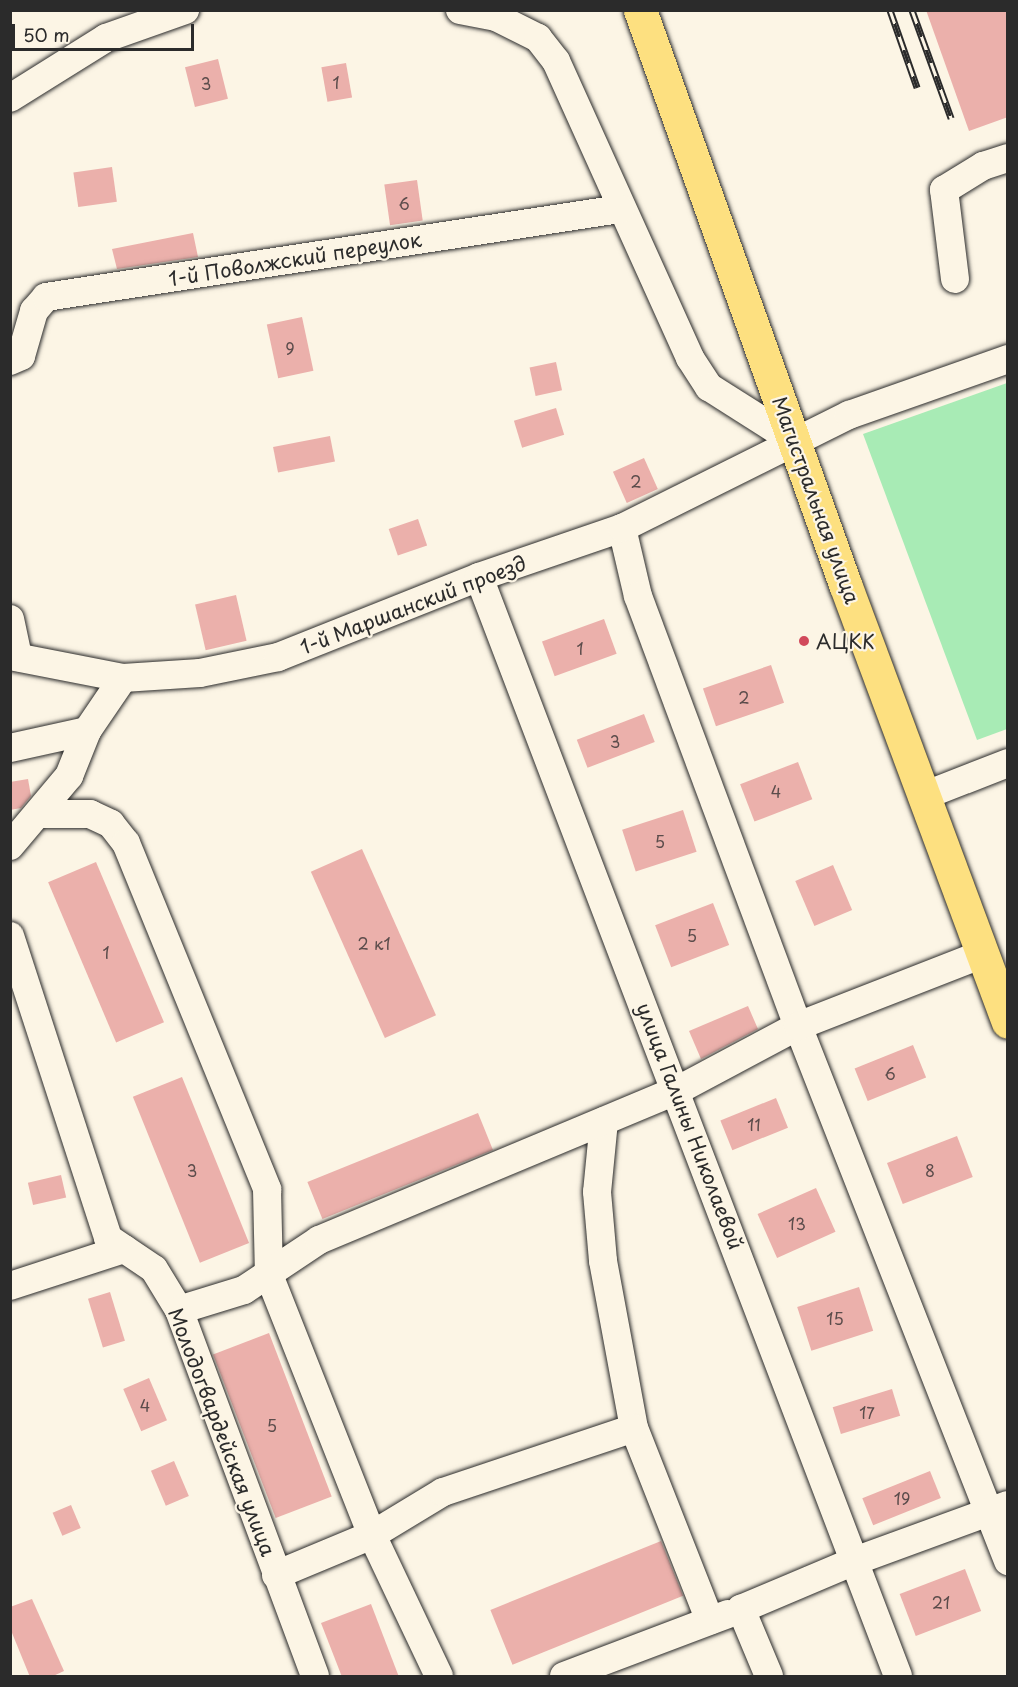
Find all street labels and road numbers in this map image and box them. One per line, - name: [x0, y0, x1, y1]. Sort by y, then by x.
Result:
- street label: 1-й Поволжский переулок: [167, 227, 423, 291]
- street label: Магистральная улица: [767, 392, 865, 608]
- street label: 1-й Маршанский проезд: [296, 550, 530, 660]
- street label: улица Галины Николаевой: [632, 999, 748, 1253]
- street label: Молодогвардейская улица: [163, 1304, 281, 1560]

